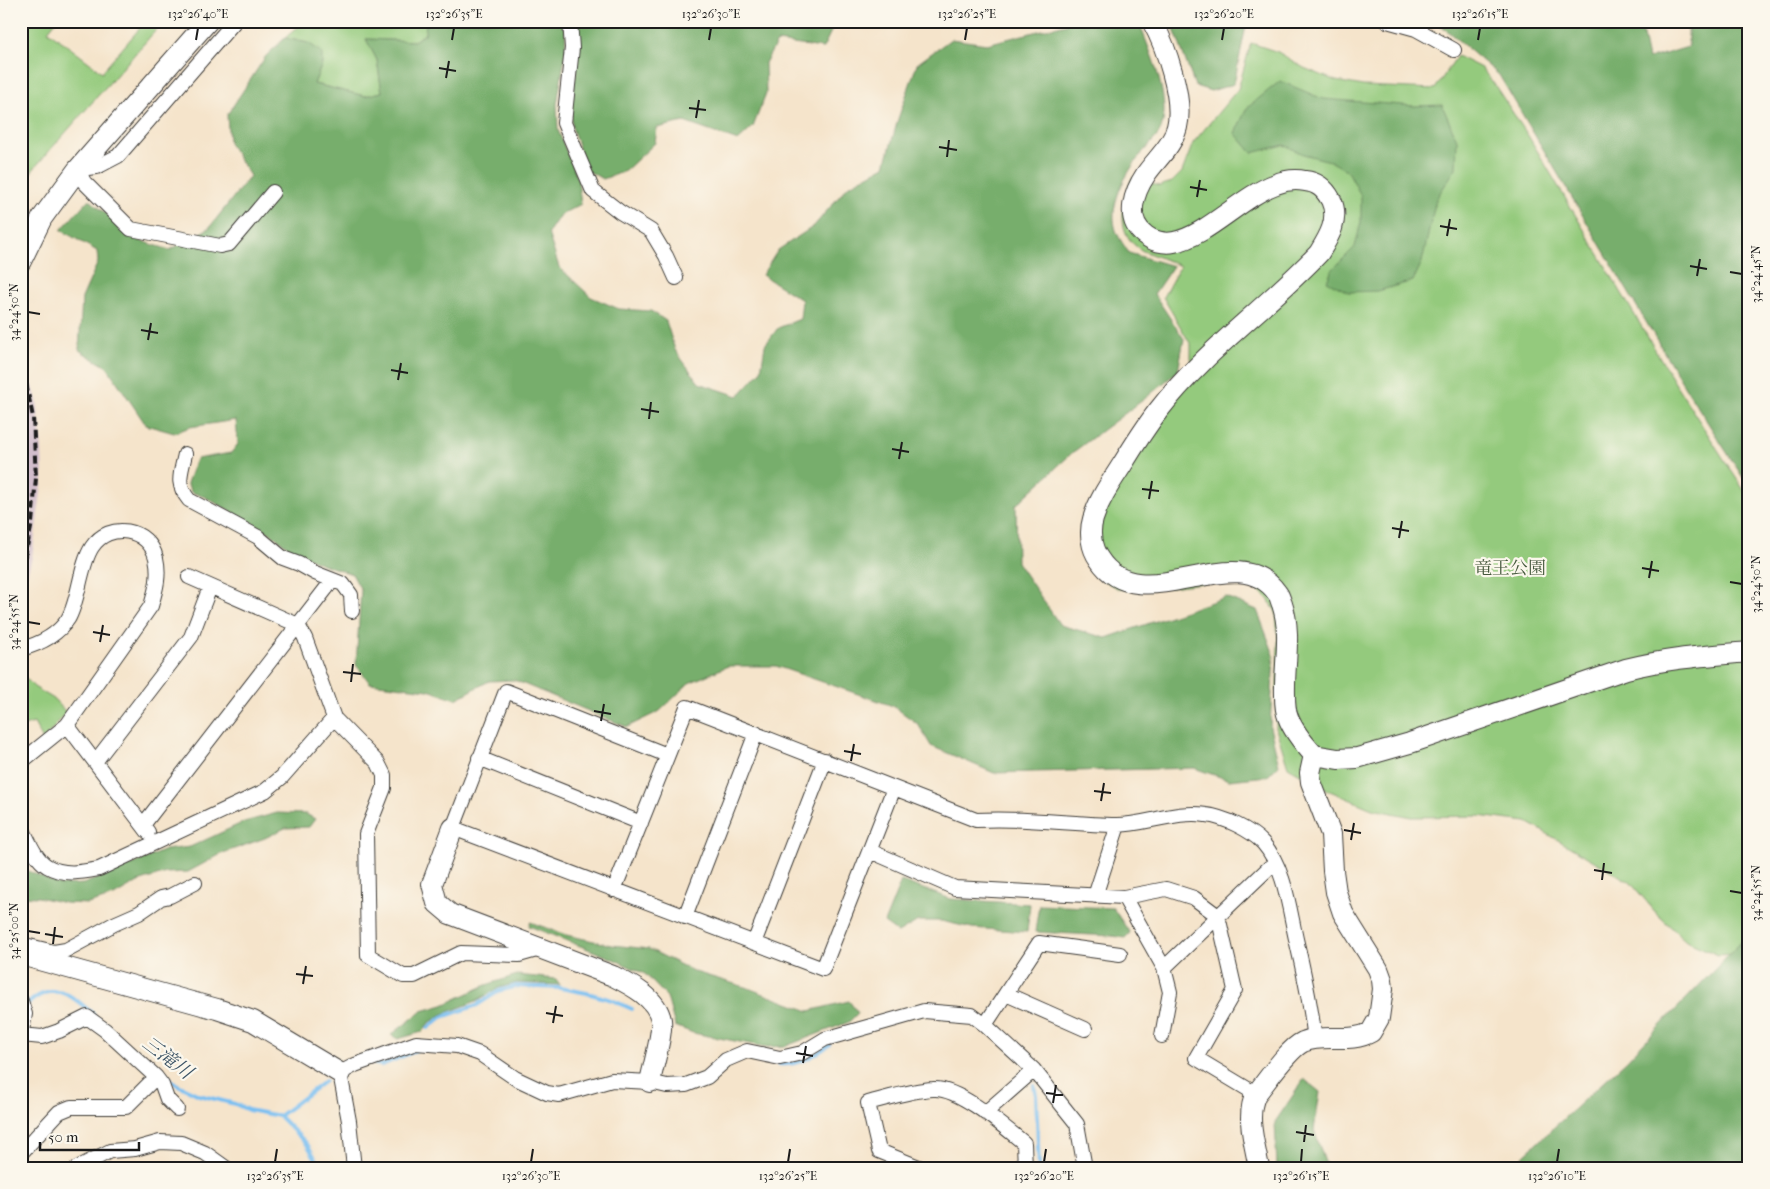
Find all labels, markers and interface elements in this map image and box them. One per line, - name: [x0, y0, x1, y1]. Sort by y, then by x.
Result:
- text: 132°26'40"E: [168, 7, 228, 21]
- text: 132°26'35"E: [425, 7, 483, 21]
- text: 132°26'30"E: [682, 7, 740, 21]
- text: 132°26'25"E: [938, 7, 996, 21]
- text: 132°26'20"E: [1194, 7, 1254, 21]
- text: 132°26'15"E: [1452, 7, 1508, 21]
- text: 34°24'45"N: [1749, 245, 1763, 303]
- text: 34°24'50"N: [7, 283, 21, 341]
- text: 34°24'50"N: [1749, 555, 1763, 613]
- park label: 竜王公園: [1474, 558, 1546, 579]
- text: 34°24'55"N: [7, 594, 21, 650]
- text: 34°24'55"N: [1749, 865, 1763, 921]
- text: 34°25'00"N: [7, 902, 21, 960]
- water label: 三滝川: [138, 1032, 198, 1085]
- scale bar: [40, 1119, 139, 1151]
- text: 50 m: [48, 1128, 79, 1146]
- text: 132°26'35"E: [246, 1169, 304, 1183]
- text: 132°26'30"E: [502, 1169, 560, 1183]
- text: 132°26'25"E: [759, 1169, 817, 1183]
- text: 132°26'20"E: [1014, 1169, 1074, 1183]
- text: 132°26'15"E: [1273, 1169, 1329, 1183]
- text: 132°26'10"E: [1528, 1169, 1586, 1183]

